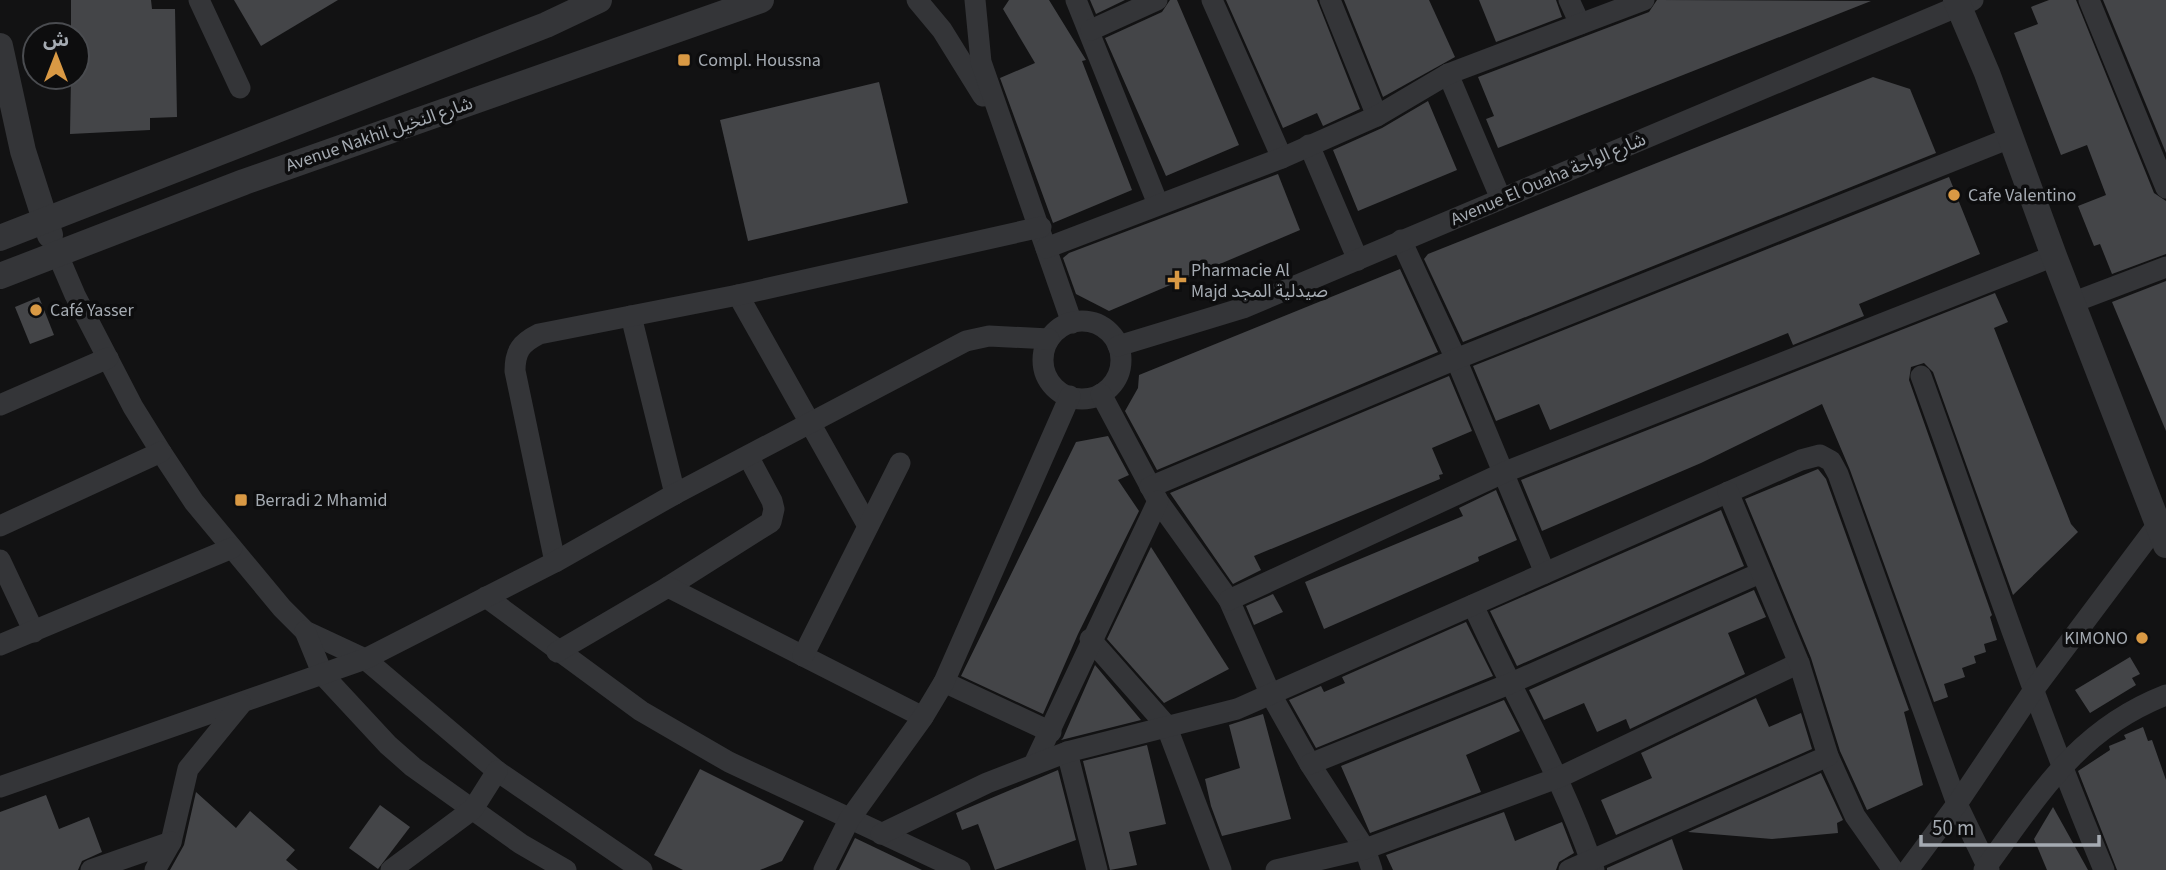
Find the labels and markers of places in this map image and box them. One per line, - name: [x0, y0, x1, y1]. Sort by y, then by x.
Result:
- place label: Compl. Houssna: [698, 48, 821, 73]
- marker: Compl. Houssna: [676, 52, 692, 68]
- place label: Cafe Valentino: [1968, 183, 2076, 208]
- marker: Cafe Valentino: [1946, 187, 1962, 203]
- place label: Pharmacie Al Majd صيدلية المجد: [1191, 258, 1328, 304]
- marker: Pharmacie Al Majd صيدلية المجد: [1169, 272, 1185, 288]
- place label: Café Yasser: [50, 298, 134, 323]
- marker: Café Yasser: [28, 302, 44, 318]
- place label: Berradi 2 Mhamid: [255, 488, 388, 513]
- marker: Berradi 2 Mhamid: [233, 492, 249, 508]
- place label: KIMONO: [2064, 626, 2128, 651]
- marker: KIMONO: [2134, 630, 2150, 646]

